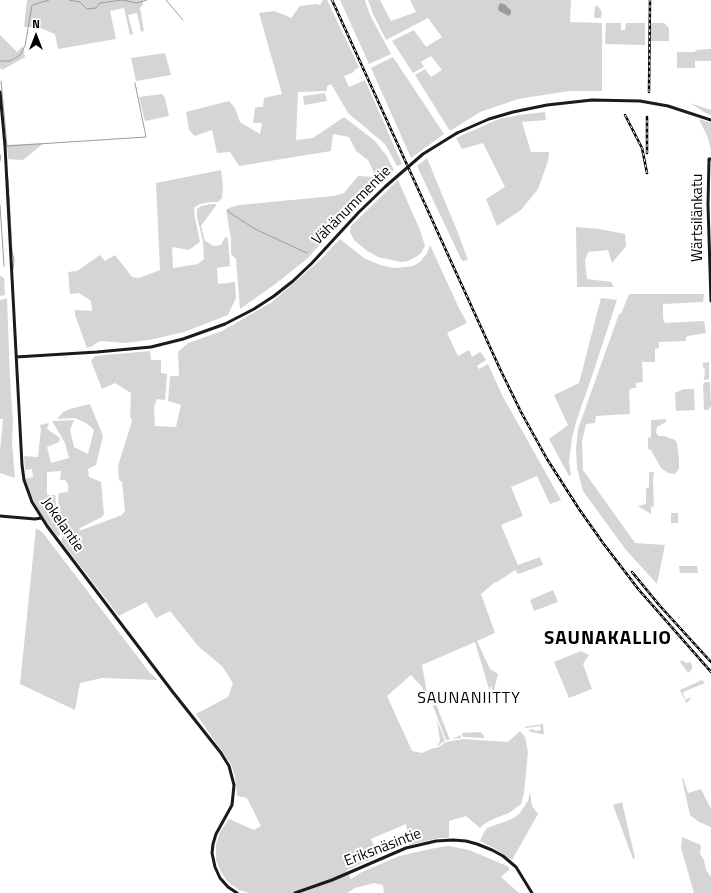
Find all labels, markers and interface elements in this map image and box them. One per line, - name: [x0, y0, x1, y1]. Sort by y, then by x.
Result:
- north arrow: [16, 16, 56, 56]
- text: N: [32, 16, 40, 32]
- street label: Vähänummentie: [309, 163, 395, 249]
- street label: Wärtsilänkatu: [689, 174, 707, 262]
- street label: Jokelantie: [37, 495, 87, 555]
- district label: SAUNAKALLIO: [544, 628, 672, 650]
- district label: SAUNANIITTY: [417, 689, 521, 709]
- street label: Eriksnäsintie: [342, 825, 424, 871]

